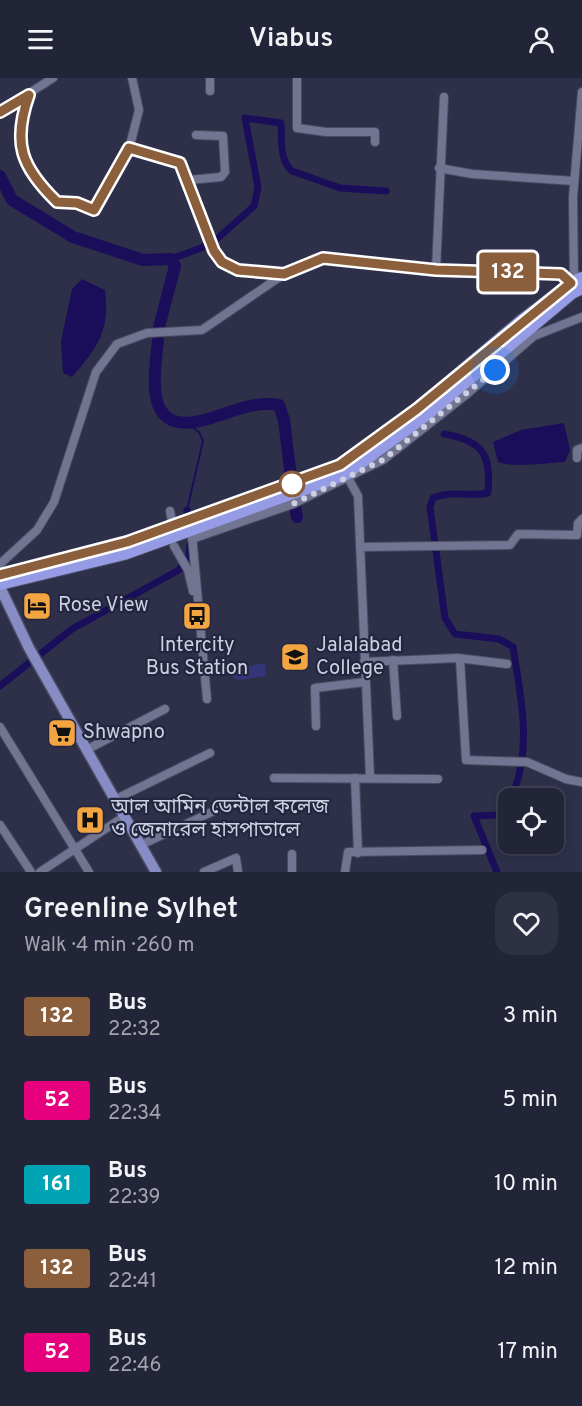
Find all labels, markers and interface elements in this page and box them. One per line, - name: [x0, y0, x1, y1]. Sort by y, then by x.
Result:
- text: Viabus: [249, 22, 333, 56]
- icon: menu: [24, 23, 57, 56]
- icon: person: [525, 23, 558, 56]
- line badge: 132: [474, 252, 542, 292]
- text: 132: [491, 259, 525, 286]
- your location: [480, 355, 510, 385]
- unlabelled marker: [279, 471, 305, 497]
- hotel icon: Rose View: [21, 590, 53, 622]
- place label: Rose View: [58, 593, 149, 619]
- bus stop icon: Intercity Bus Station: [181, 600, 213, 632]
- place label: Intercity Bus Station: [146, 633, 248, 682]
- place label: Jalalabad College: [316, 633, 403, 682]
- school or university icon: Jalalabad College: [279, 641, 311, 673]
- supermarket icon: Shwapno: [46, 717, 78, 749]
- place label: Shwapno: [83, 720, 165, 746]
- map controls: [498, 788, 564, 854]
- button: locate: [498, 788, 564, 854]
- place label: আল আমিন ডেন্টাল কলেজ ও জেনারেল হাসপাতালে: [110, 794, 330, 844]
- hospital icon: আল আমিন ডেন্টাল কলেজ ও জেনারেল হাসপাতালে: [74, 804, 106, 836]
- text: Greenline Sylhet: [24, 892, 238, 928]
- button: heart: [495, 892, 558, 955]
- text: Walk · 4 min · 260 m: [24, 933, 195, 959]
- text: Bus: [108, 990, 147, 1017]
- text: 132: [40, 1003, 74, 1030]
- text: 3 min: [503, 1003, 558, 1030]
- text: 22:32: [108, 1017, 161, 1043]
- text: Bus: [108, 1074, 147, 1101]
- text: 52: [44, 1087, 70, 1114]
- text: 5 min: [503, 1087, 558, 1114]
- text: 22:34: [108, 1101, 161, 1127]
- text: Bus: [108, 1158, 147, 1185]
- text: 161: [42, 1171, 72, 1198]
- text: 10 min: [494, 1171, 558, 1198]
- text: 22:39: [108, 1185, 161, 1211]
- text: Bus: [108, 1242, 147, 1269]
- text: 132: [40, 1255, 74, 1282]
- text: 12 min: [495, 1255, 558, 1282]
- text: 22:41: [108, 1269, 157, 1295]
- text: Bus: [108, 1326, 147, 1353]
- text: 52: [44, 1339, 70, 1366]
- text: 17 min: [498, 1339, 558, 1366]
- text: 22:46: [108, 1353, 161, 1379]

